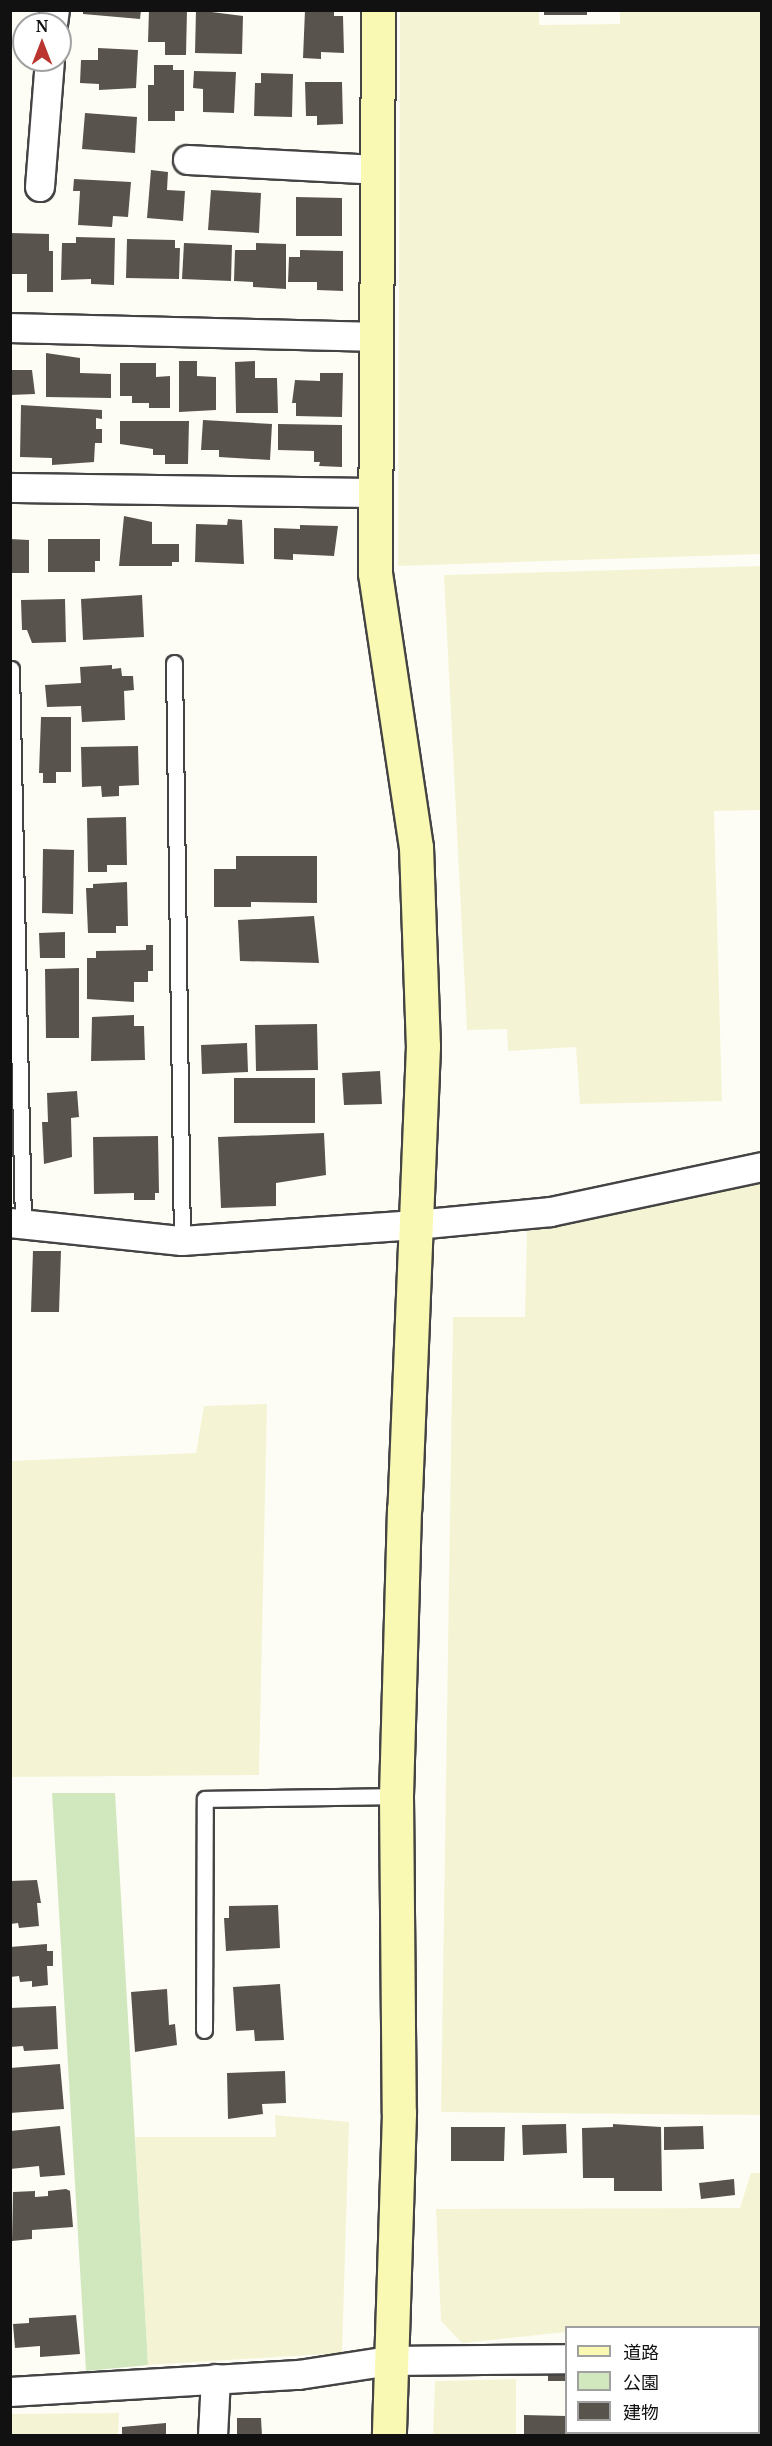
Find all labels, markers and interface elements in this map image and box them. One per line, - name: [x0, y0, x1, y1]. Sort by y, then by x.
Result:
- north arrow: [12, 12, 72, 72]
- text: N: [36, 15, 48, 37]
- legend: [565, 2326, 760, 2434]
- text: 道路: [623, 2340, 659, 2364]
- text: 公園: [623, 2370, 659, 2394]
- text: 建物: [623, 2400, 659, 2424]

